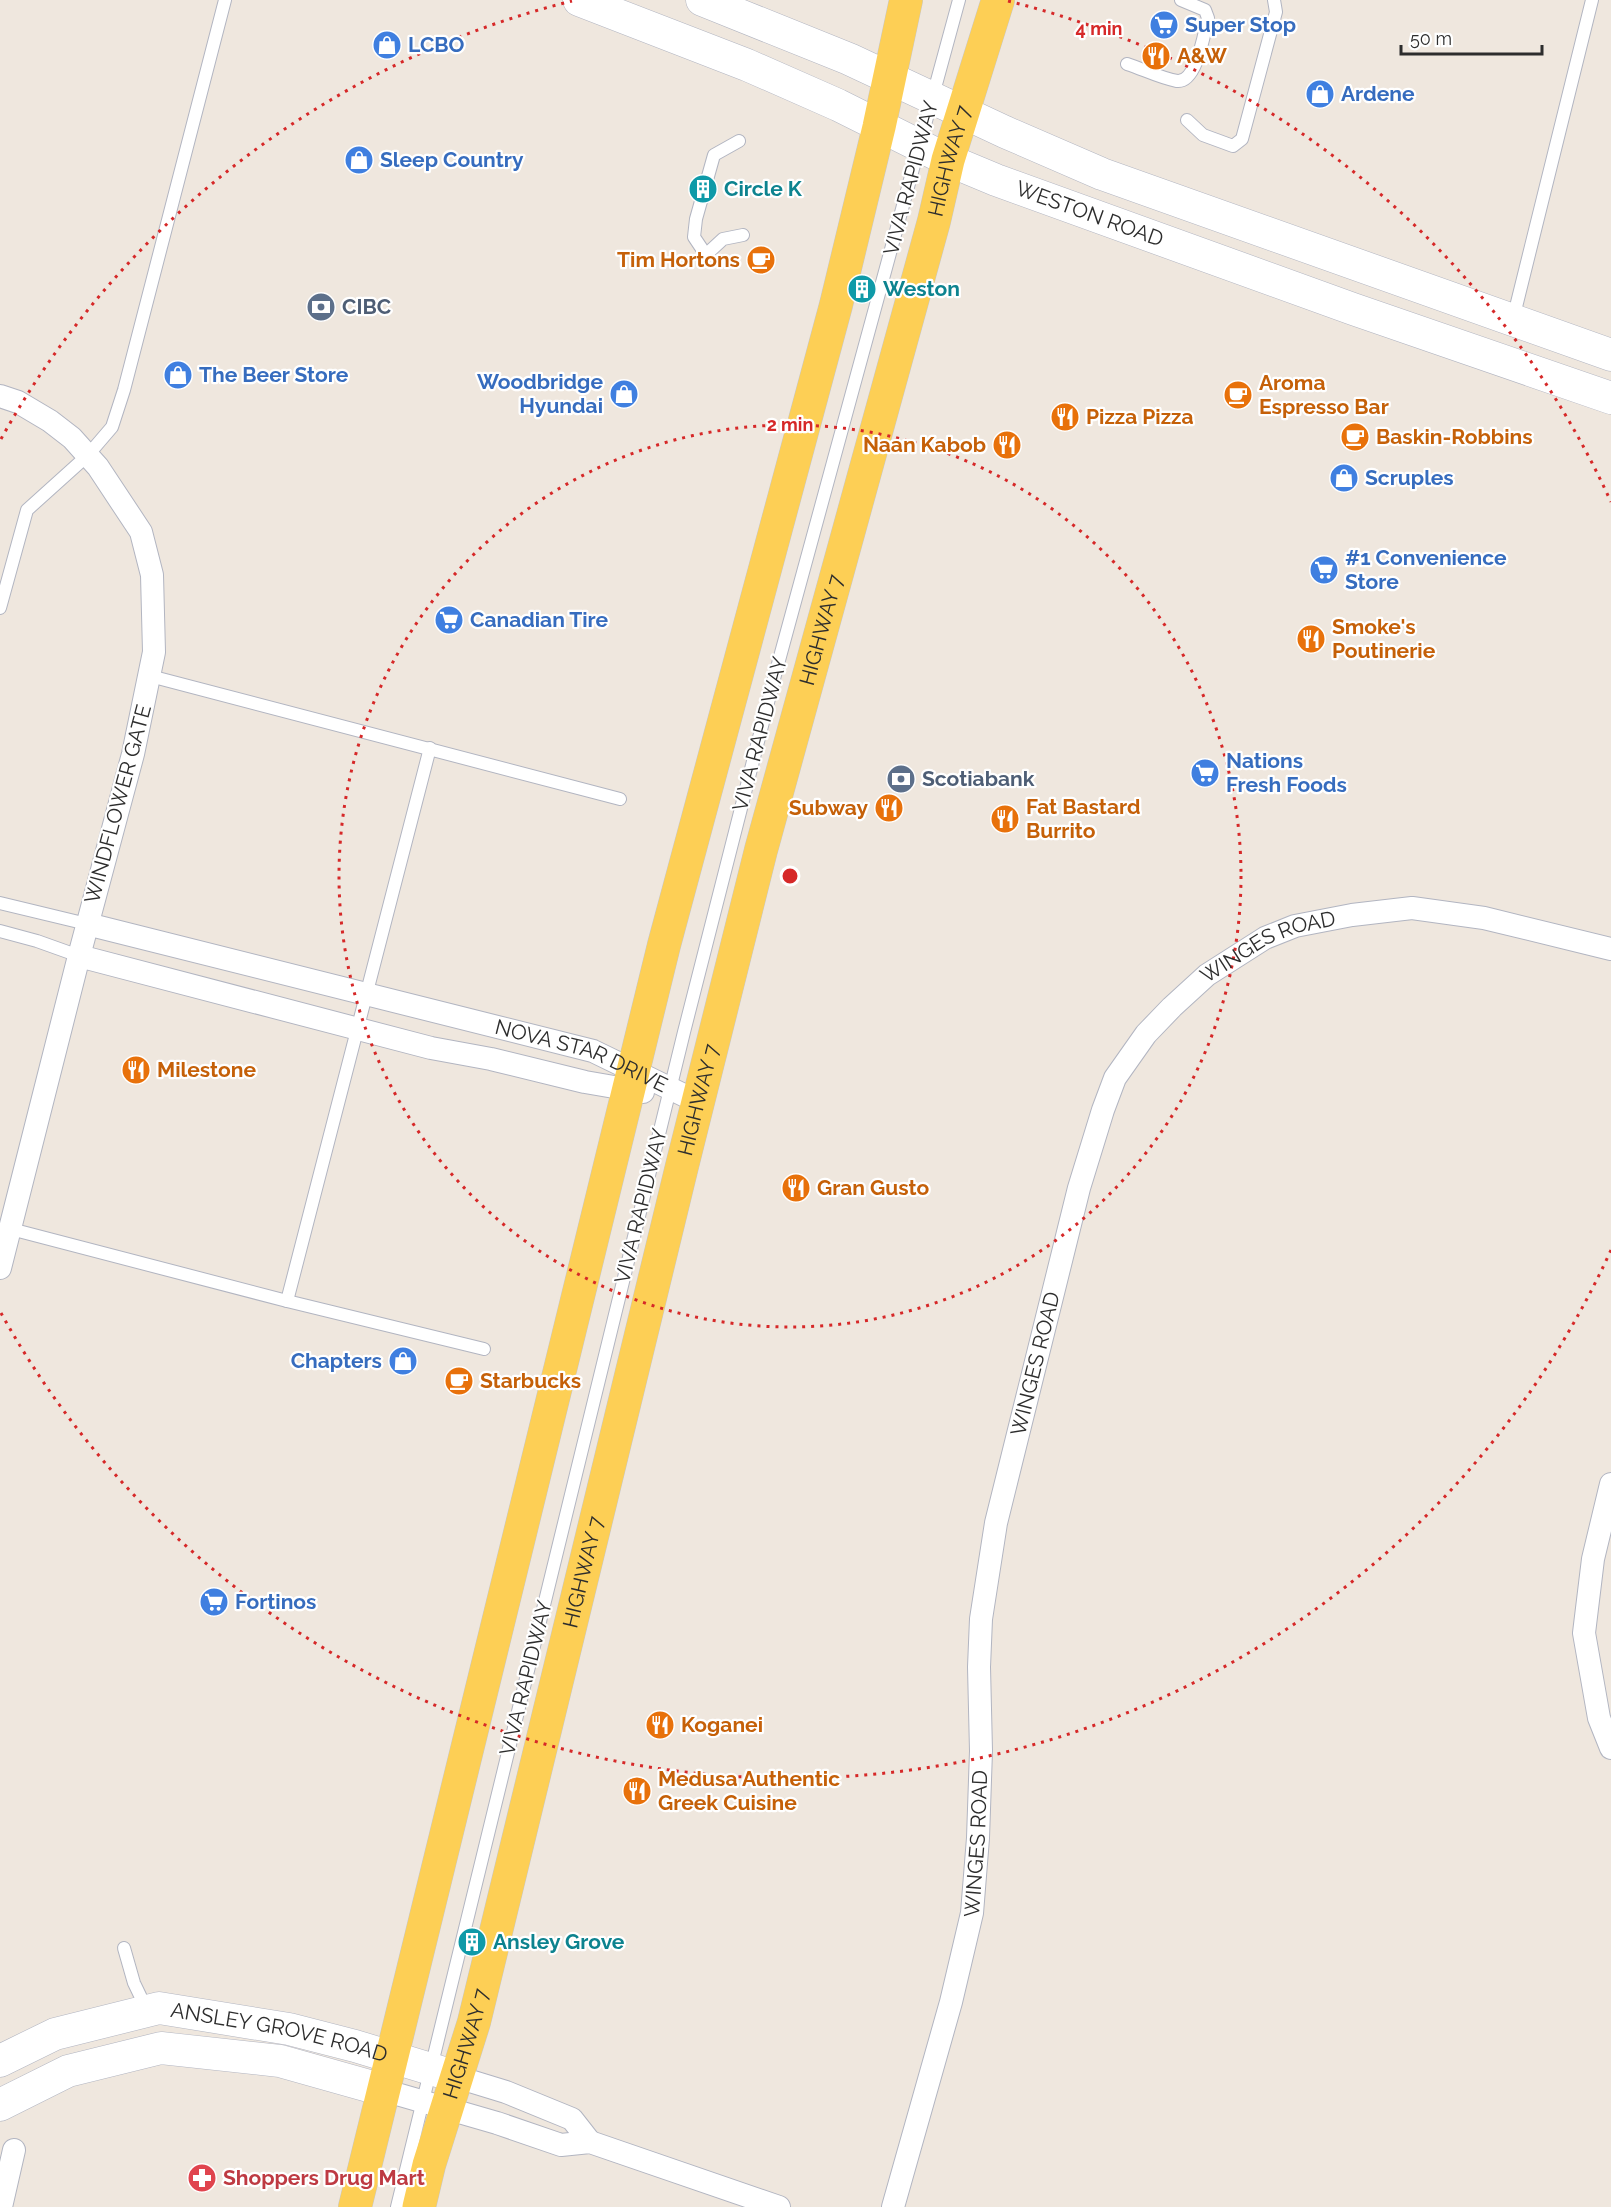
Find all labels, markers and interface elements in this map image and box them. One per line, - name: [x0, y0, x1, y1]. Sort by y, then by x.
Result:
- supermarket icon: Super Stop: [1148, 9, 1180, 41]
- place label: Super Stop: [1185, 12, 1296, 37]
- text: 4 min: [1076, 18, 1122, 39]
- scale bar: [1401, 18, 1542, 56]
- text: 50 m: [1410, 28, 1452, 49]
- shop icon: LCBO: [371, 29, 403, 61]
- place label: LCBO: [408, 32, 465, 57]
- restaurant icon: A&W: [1140, 40, 1172, 72]
- place label: A&W: [1177, 43, 1228, 68]
- shop icon: Ardene: [1304, 78, 1336, 110]
- place label: Ardene: [1341, 81, 1415, 106]
- street label: VIVA RAPIDWAY: [878, 98, 943, 258]
- street label: HIGHWAY 7: [922, 102, 976, 219]
- shop icon: Sleep Country: [343, 144, 375, 176]
- place label: Sleep Country: [380, 147, 524, 172]
- building icon: Circle K: [687, 173, 719, 205]
- street label: WESTON ROAD: [1012, 175, 1167, 251]
- place label: Circle K: [724, 176, 803, 201]
- cafe icon: Tim Hortons: [745, 244, 777, 276]
- place label: Tim Hortons: [617, 247, 740, 272]
- building icon: Weston: [846, 273, 878, 305]
- place label: Weston: [883, 276, 960, 301]
- bank icon: CIBC: [305, 291, 337, 323]
- place label: CIBC: [342, 294, 391, 319]
- shop icon: The Beer Store: [162, 359, 194, 391]
- place label: The Beer Store: [199, 362, 349, 387]
- place label: Woodbridge Hyundai: [477, 369, 603, 418]
- place label: Aroma Espresso Bar: [1259, 370, 1389, 419]
- shop icon: Woodbridge Hyundai: [608, 378, 640, 410]
- cafe icon: Aroma Espresso Bar: [1222, 379, 1254, 411]
- restaurant icon: Pizza Pizza: [1049, 401, 1081, 433]
- place label: Pizza Pizza: [1086, 404, 1193, 429]
- text: 2 min: [767, 414, 813, 435]
- cafe icon: Baskin-Robbins: [1339, 421, 1371, 453]
- place label: Baskin-Robbins: [1376, 424, 1533, 449]
- restaurant icon: Naan Kabob: [991, 429, 1023, 461]
- place label: Naan Kabob: [863, 432, 986, 457]
- shop icon: Scruples: [1328, 462, 1360, 494]
- place label: Scruples: [1365, 465, 1454, 490]
- place label: #1 Convenience Store: [1345, 545, 1507, 594]
- supermarket icon: #1 Convenience Store: [1308, 554, 1340, 586]
- street label: HIGHWAY 7: [794, 571, 848, 688]
- supermarket icon: Canadian Tire: [433, 604, 465, 636]
- place label: Canadian Tire: [470, 607, 609, 632]
- place label: Smoke's Poutinerie: [1332, 614, 1436, 663]
- restaurant icon: Smoke's Poutinerie: [1295, 623, 1327, 655]
- street label: VIVA RAPIDWAY: [727, 654, 792, 814]
- street label: WINDFLOWER GATE: [79, 702, 156, 906]
- place label: Nations Fresh Foods: [1226, 748, 1347, 797]
- supermarket icon: Nations Fresh Foods: [1189, 757, 1221, 789]
- bank icon: Scotiabank: [885, 763, 917, 795]
- place label: Scotiabank: [922, 766, 1035, 791]
- restaurant icon: Subway: [873, 792, 905, 824]
- place label: Fat Bastard Burrito: [1026, 794, 1141, 843]
- place label: Subway: [789, 795, 868, 820]
- restaurant icon: Fat Bastard Burrito: [989, 803, 1021, 835]
- centre of rings: [780, 866, 800, 886]
- street label: WINGES ROAD: [1195, 905, 1337, 988]
- street label: NOVA STAR DRIVE: [493, 1014, 672, 1097]
- street label: HIGHWAY 7: [672, 1041, 724, 1158]
- restaurant icon: Milestone: [120, 1054, 152, 1086]
- place label: Milestone: [157, 1057, 256, 1082]
- street label: VIVA RAPIDWAY: [609, 1125, 672, 1286]
- restaurant icon: Gran Gusto: [780, 1172, 812, 1204]
- place label: Gran Gusto: [817, 1175, 930, 1200]
- street label: WINGES ROAD: [1005, 1289, 1065, 1438]
- shop icon: Chapters: [387, 1345, 419, 1377]
- place label: Chapters: [291, 1348, 382, 1373]
- cafe icon: Starbucks: [443, 1365, 475, 1397]
- place label: Starbucks: [480, 1368, 581, 1393]
- street label: HIGHWAY 7: [557, 1513, 609, 1630]
- supermarket icon: Fortinos: [198, 1586, 230, 1618]
- place label: Fortinos: [235, 1589, 316, 1614]
- street label: VIVA RAPIDWAY: [494, 1597, 557, 1758]
- restaurant icon: Koganei: [644, 1709, 676, 1741]
- place label: Koganei: [681, 1712, 763, 1737]
- place label: Medusa Authentic Greek Cuisine: [658, 1766, 840, 1815]
- street label: WINGES ROAD: [959, 1770, 992, 1918]
- restaurant icon: Medusa Authentic Greek Cuisine: [621, 1775, 653, 1807]
- building icon: Ansley Grove: [456, 1926, 488, 1958]
- place label: Ansley Grove: [493, 1929, 625, 1954]
- street label: HIGHWAY 7: [438, 1985, 494, 2102]
- street label: ANSLEY GROVE ROAD: [169, 1997, 391, 2067]
- pharmacy icon: Shoppers Drug Mart: [186, 2162, 218, 2194]
- place label: Shoppers Drug Mart: [223, 2165, 425, 2190]

